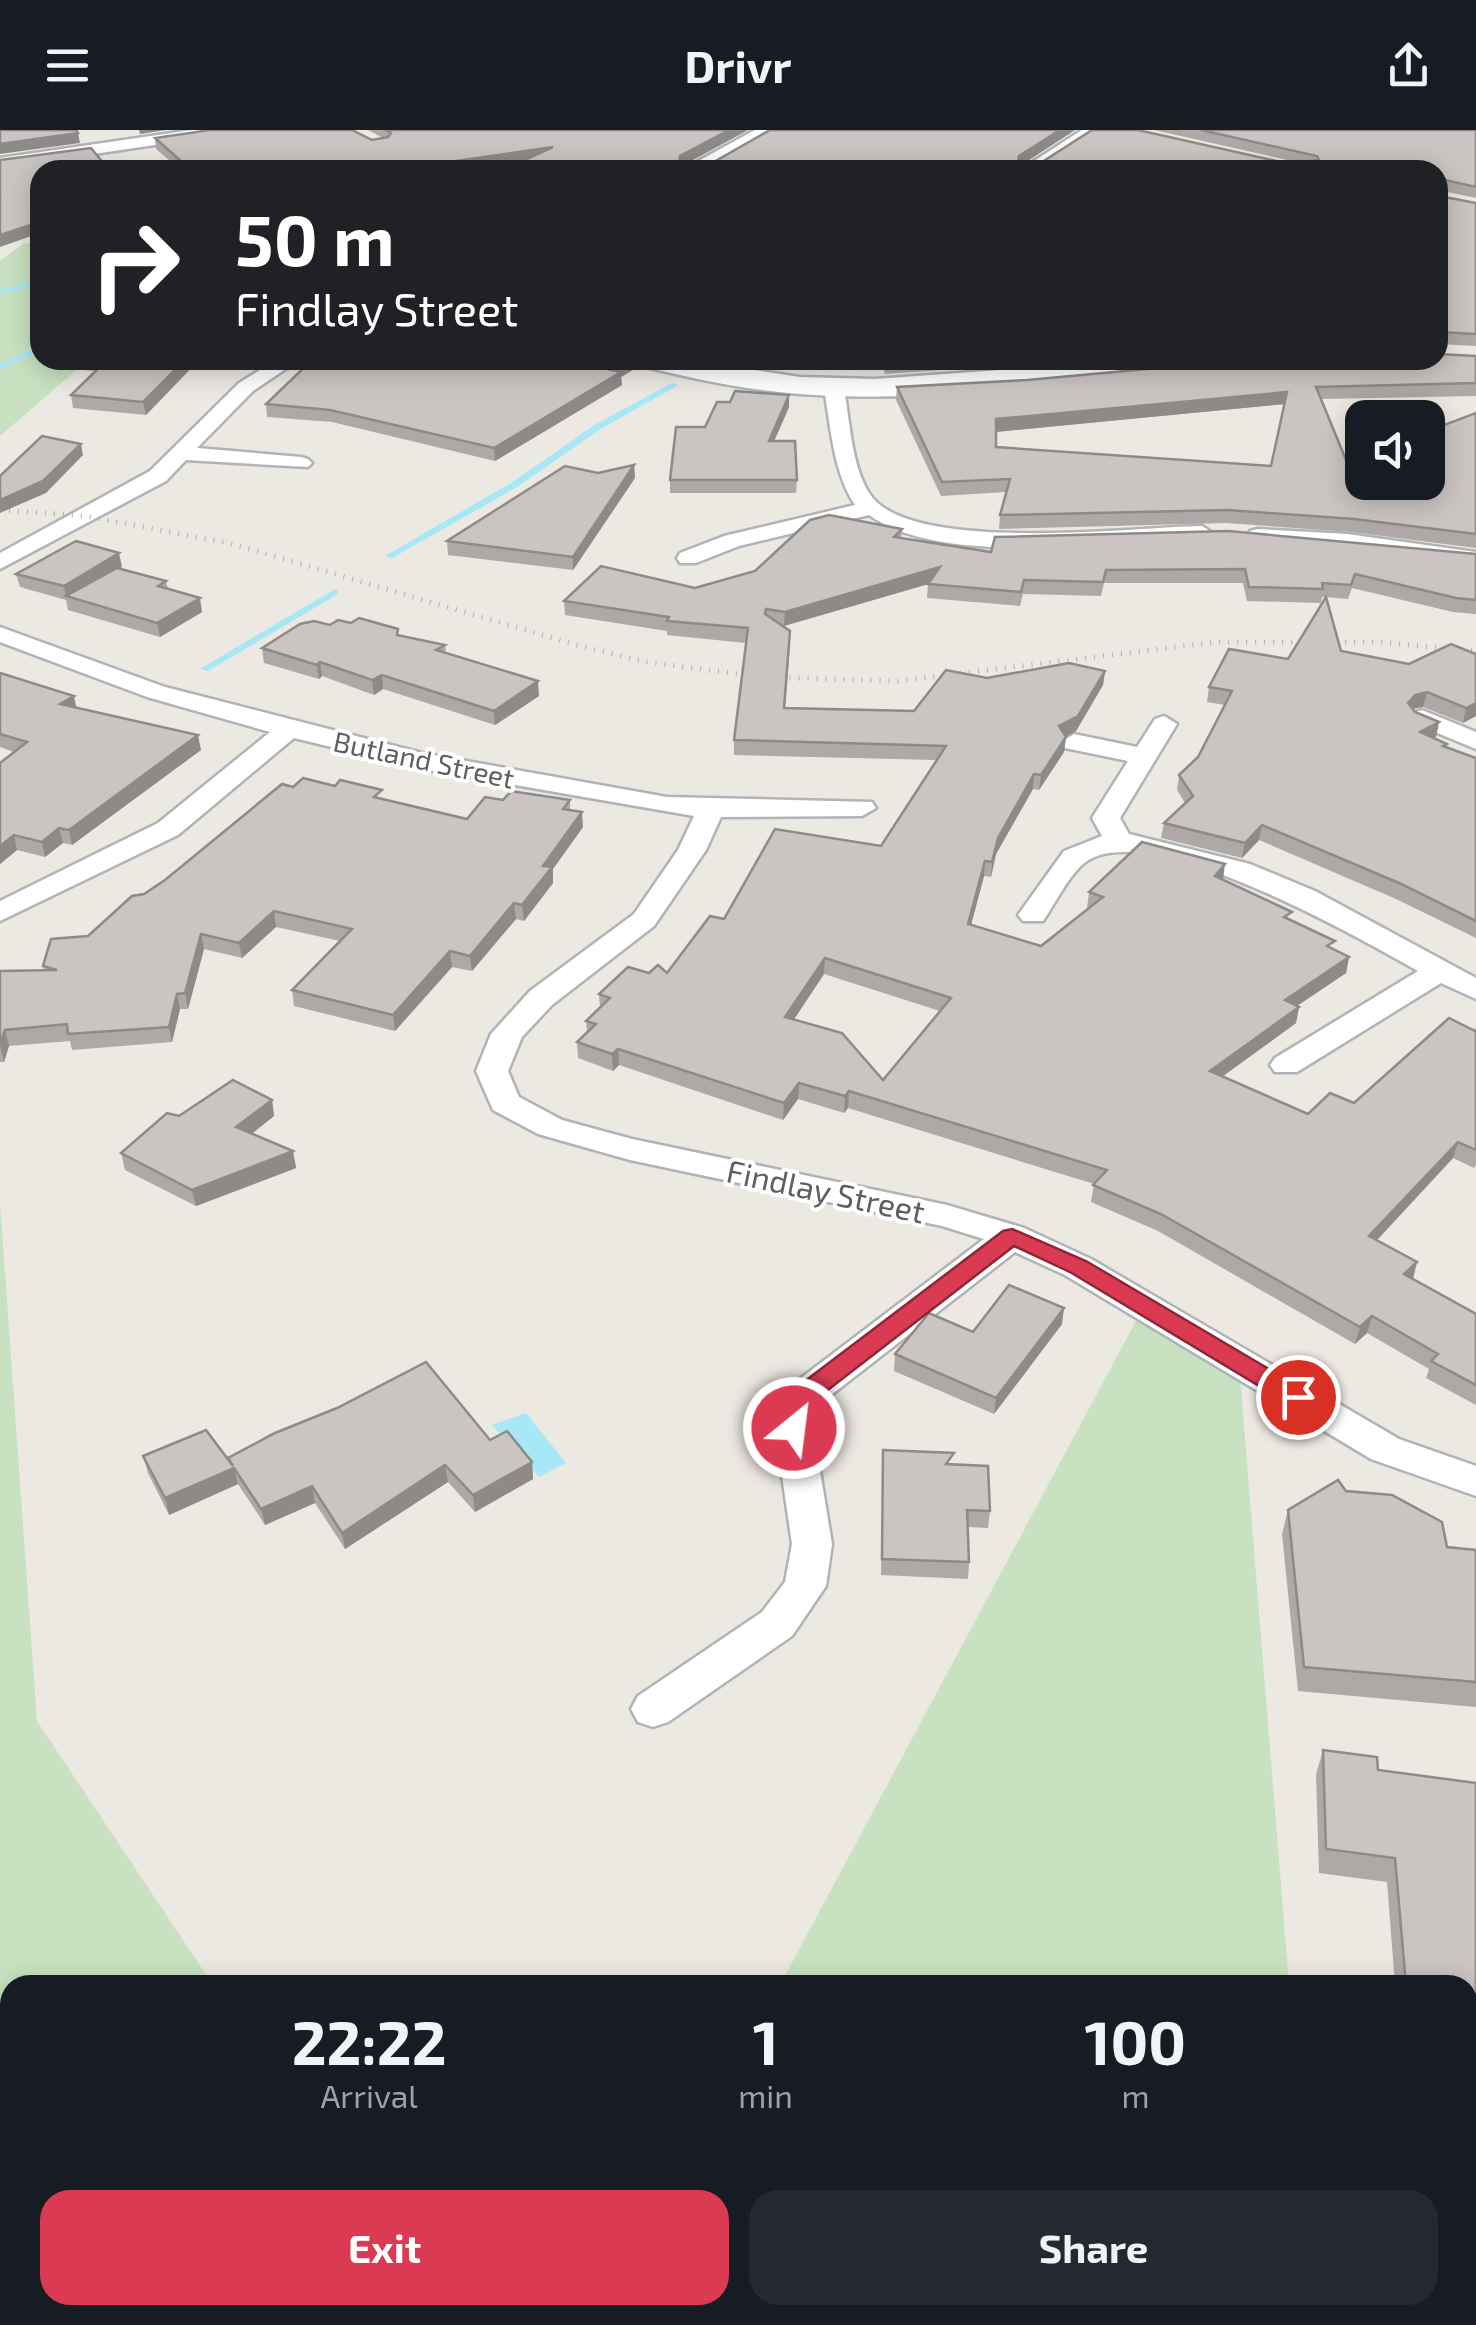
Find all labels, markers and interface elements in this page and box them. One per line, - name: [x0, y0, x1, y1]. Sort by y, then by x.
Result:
- icon: menu: [40, 38, 95, 93]
- text: Drivr: [684, 38, 792, 92]
- icon: share: [1381, 38, 1436, 93]
- text: 50 m: [235, 196, 395, 280]
- icon: right: [70, 200, 200, 330]
- text: Findlay Street: [235, 281, 518, 335]
- map controls: [1345, 400, 1445, 500]
- button: sound: [1345, 400, 1445, 500]
- street label: Butland Street: [330, 723, 518, 795]
- street label: Findlay Street: [724, 1150, 928, 1230]
- pin: [1256, 1355, 1341, 1440]
- icon: arrive: [1271, 1370, 1326, 1425]
- position arrow: [742, 1376, 846, 1480]
- text: 22:22: [292, 2005, 447, 2077]
- text: 1: [753, 2005, 779, 2077]
- text: 100: [1085, 2005, 1186, 2077]
- text: Arrival: [320, 2076, 418, 2114]
- text: min: [738, 2076, 793, 2114]
- text: m: [1121, 2076, 1149, 2114]
- button: Exit: [40, 2190, 729, 2305]
- button: Share: [749, 2190, 1438, 2305]

